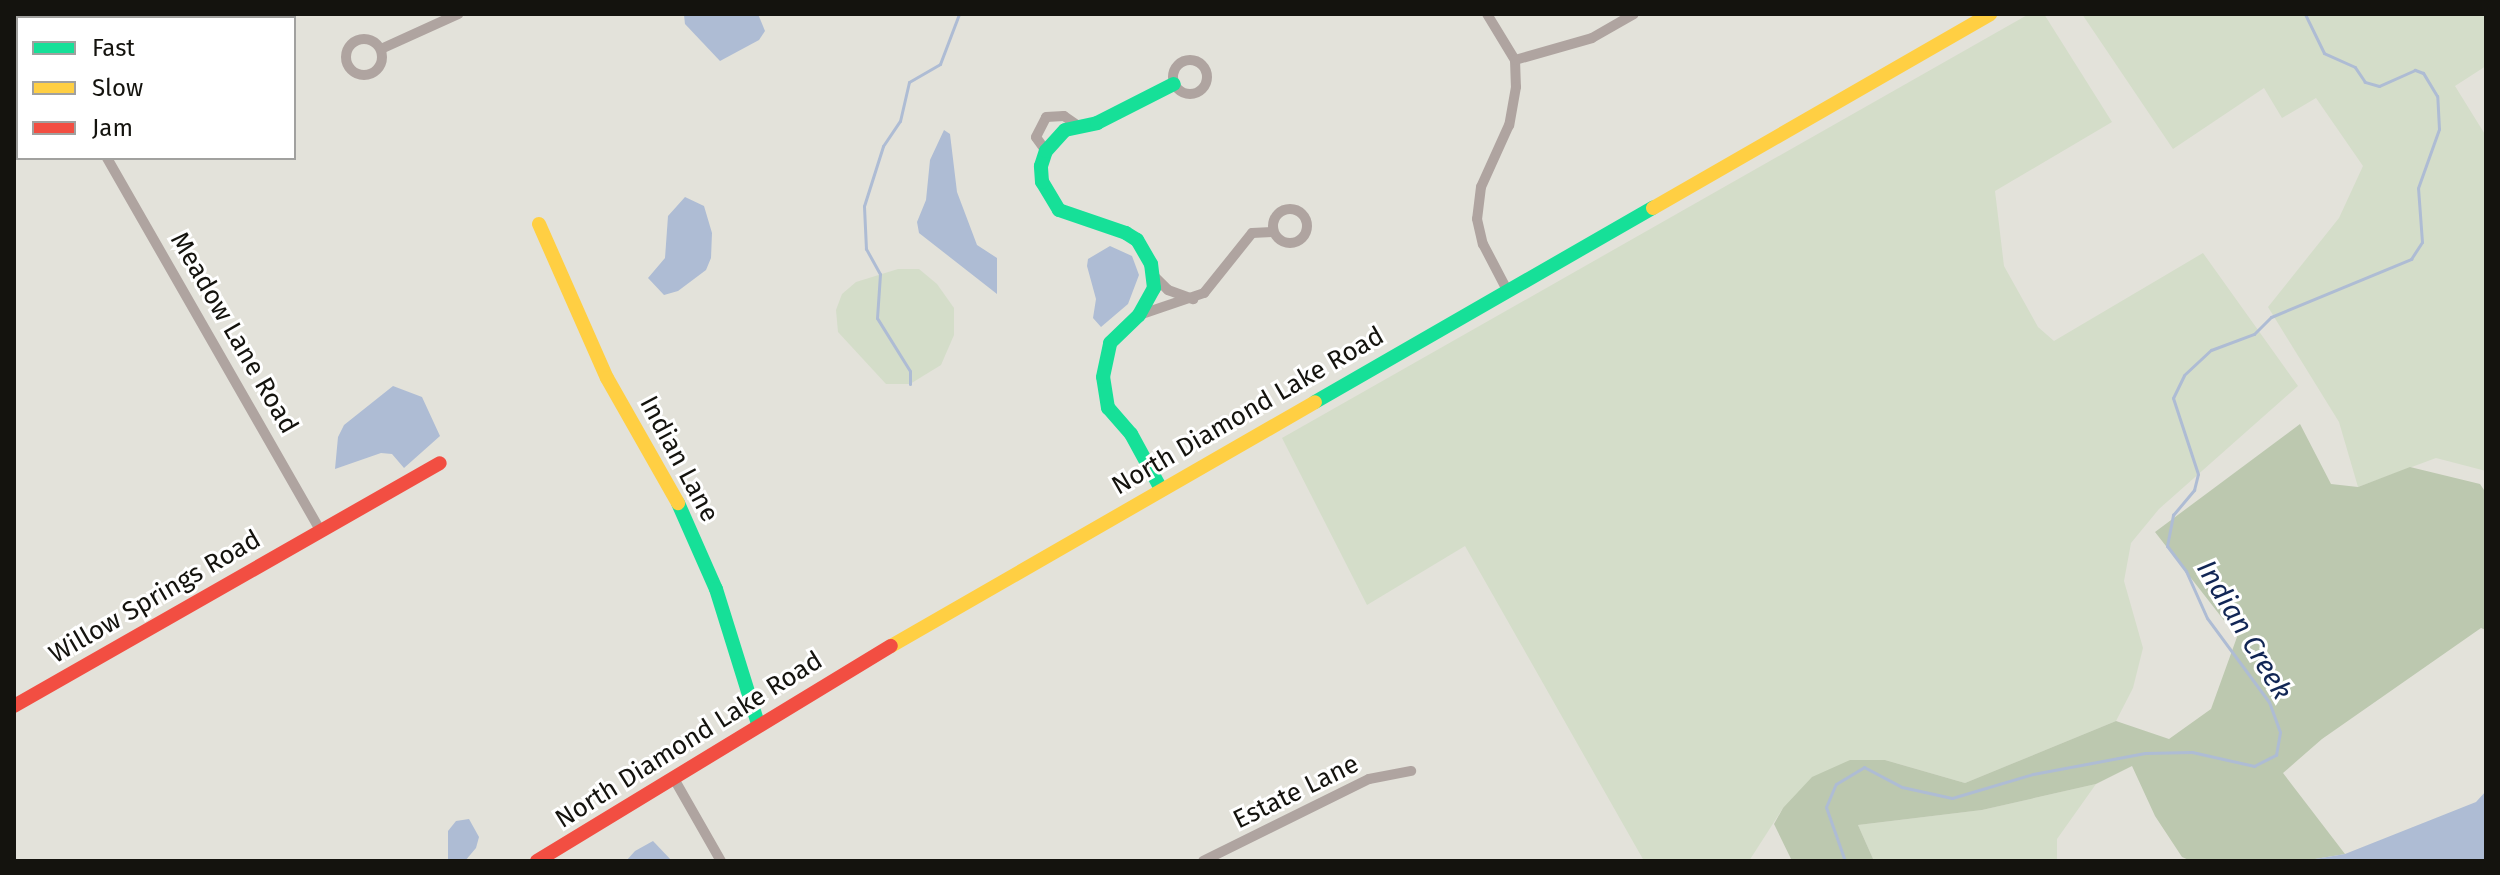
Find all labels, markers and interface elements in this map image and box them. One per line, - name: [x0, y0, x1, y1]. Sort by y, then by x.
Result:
- legend: [16, 16, 296, 160]
- text: Fast: [92, 34, 135, 62]
- text: Slow: [92, 74, 143, 102]
- text: Jam: [92, 114, 133, 142]
- street label: Meadow Lane Road: [164, 227, 304, 439]
- street label: North Diamond Lake Road: [1106, 320, 1390, 502]
- street label: Indian Lane: [633, 391, 725, 527]
- street label: Willow Springs Road: [44, 524, 266, 670]
- water label: Indian Creek: [2189, 554, 2299, 706]
- street label: North Diamond Lake Road: [550, 645, 828, 835]
- street label: Estate Lane: [1228, 748, 1364, 836]

